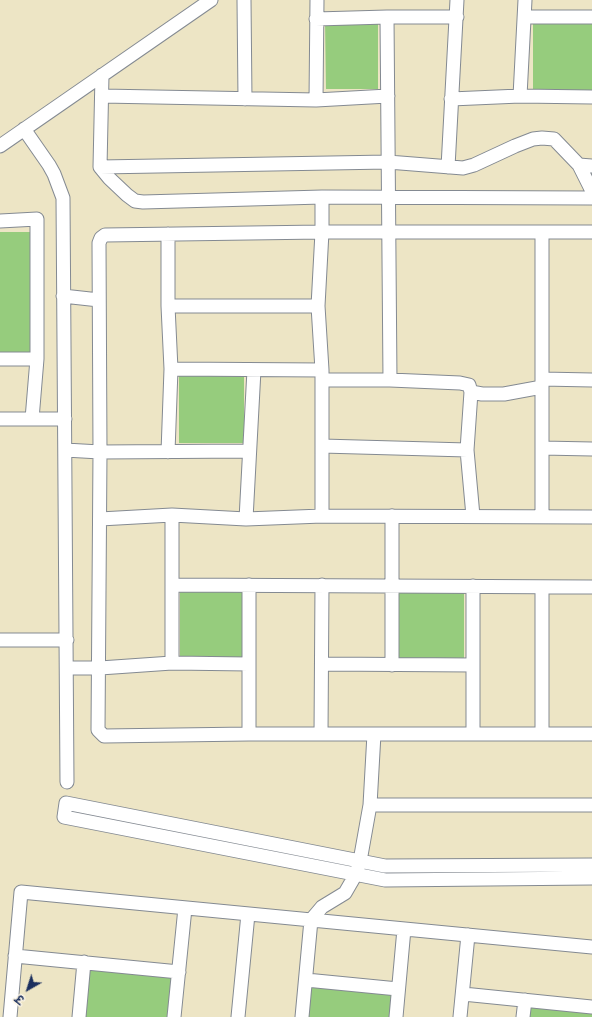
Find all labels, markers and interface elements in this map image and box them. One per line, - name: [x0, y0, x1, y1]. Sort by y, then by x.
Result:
- north arrow: [8, 969, 48, 1009]
- text: उ: [13, 991, 27, 1006]

